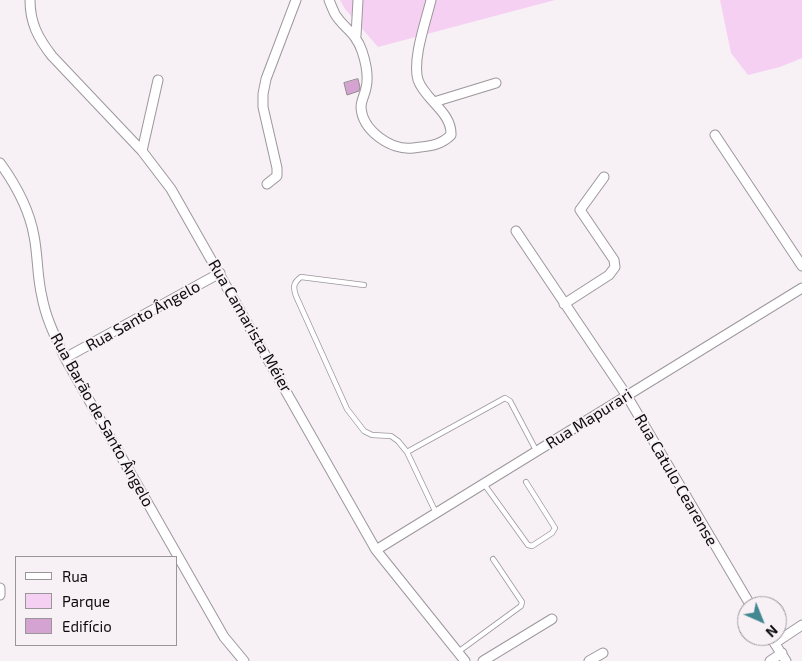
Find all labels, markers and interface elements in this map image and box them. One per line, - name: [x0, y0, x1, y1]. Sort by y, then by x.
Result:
- street label: Rua Camarista Méier: [204, 256, 296, 396]
- street label: Rua Santo Ângelo: [82, 277, 204, 355]
- street label: Rua Barão de Santo Ângelo: [46, 330, 158, 510]
- street label: Rua Mapurari: [542, 385, 636, 453]
- street label: Rua Catulo Cearense: [630, 411, 722, 549]
- legend: [15, 556, 178, 646]
- text: Rua: [62, 567, 88, 585]
- text: Parque: [62, 592, 110, 610]
- north arrow: [737, 596, 787, 646]
- text: Edifício: [62, 617, 112, 635]
- text: N: [763, 622, 782, 641]

